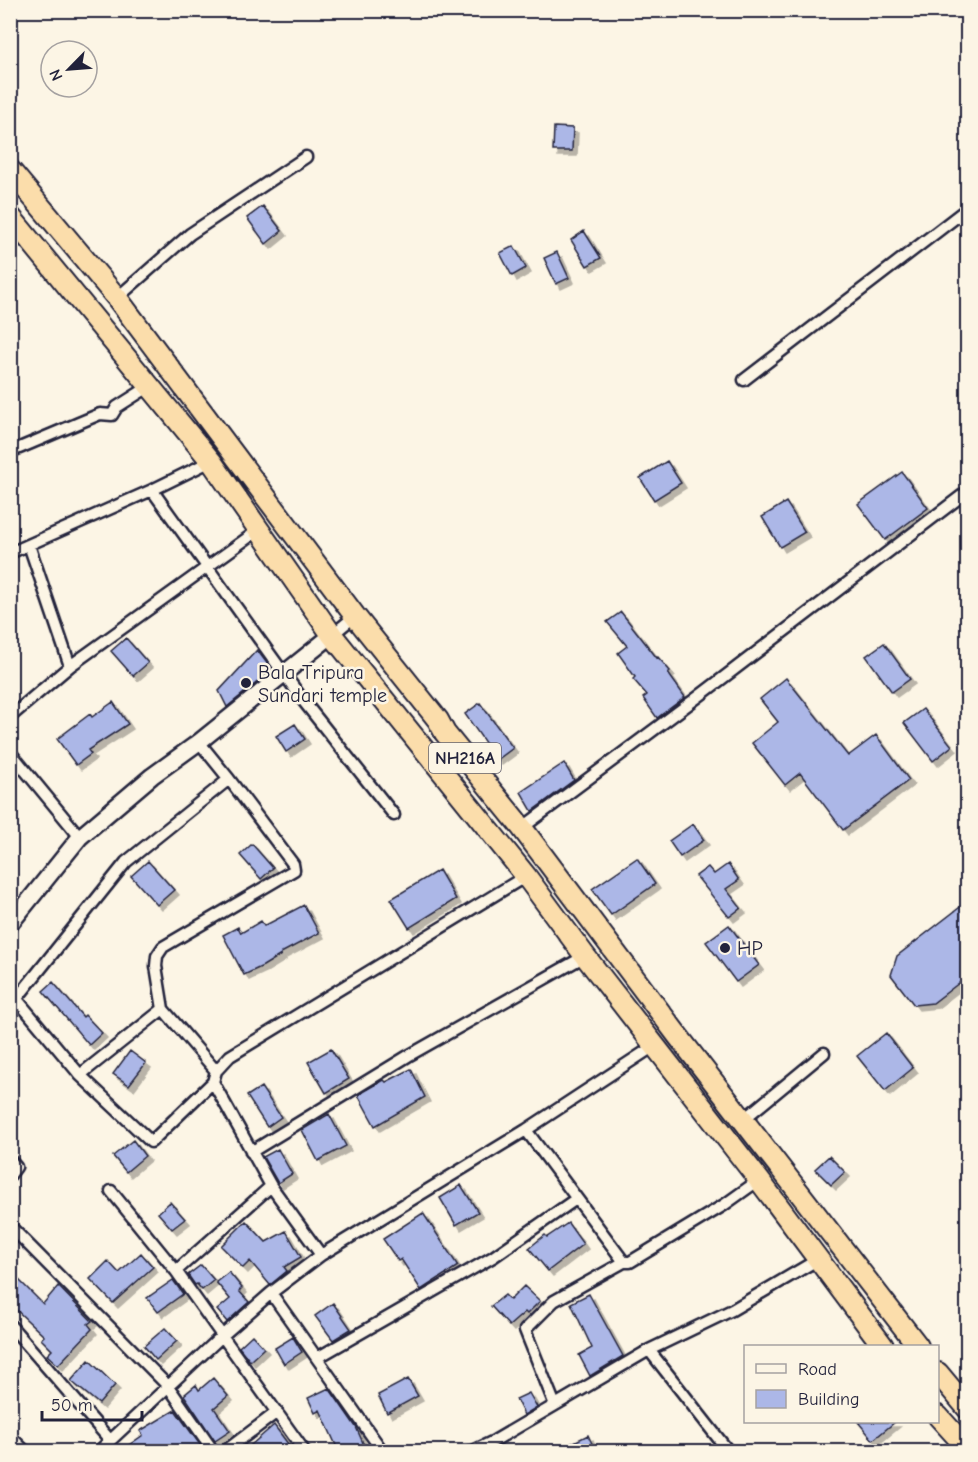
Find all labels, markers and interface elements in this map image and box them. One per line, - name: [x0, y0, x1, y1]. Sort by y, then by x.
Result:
- north arrow: [39, 39, 99, 99]
- text: N: [46, 66, 67, 83]
- place label: Bala Tripura Sundari temple: [258, 661, 387, 707]
- marker: Bala Tripura Sundari temple: [239, 676, 253, 690]
- road number: NH216A: [429, 743, 501, 773]
- place label: HP: [737, 937, 763, 960]
- marker: HP: [718, 941, 732, 955]
- legend: [744, 1345, 939, 1423]
- text: Road: [798, 1359, 837, 1380]
- scale bar: [42, 1384, 142, 1422]
- text: Building: [798, 1389, 860, 1410]
- text: 50 m: [51, 1395, 93, 1416]

